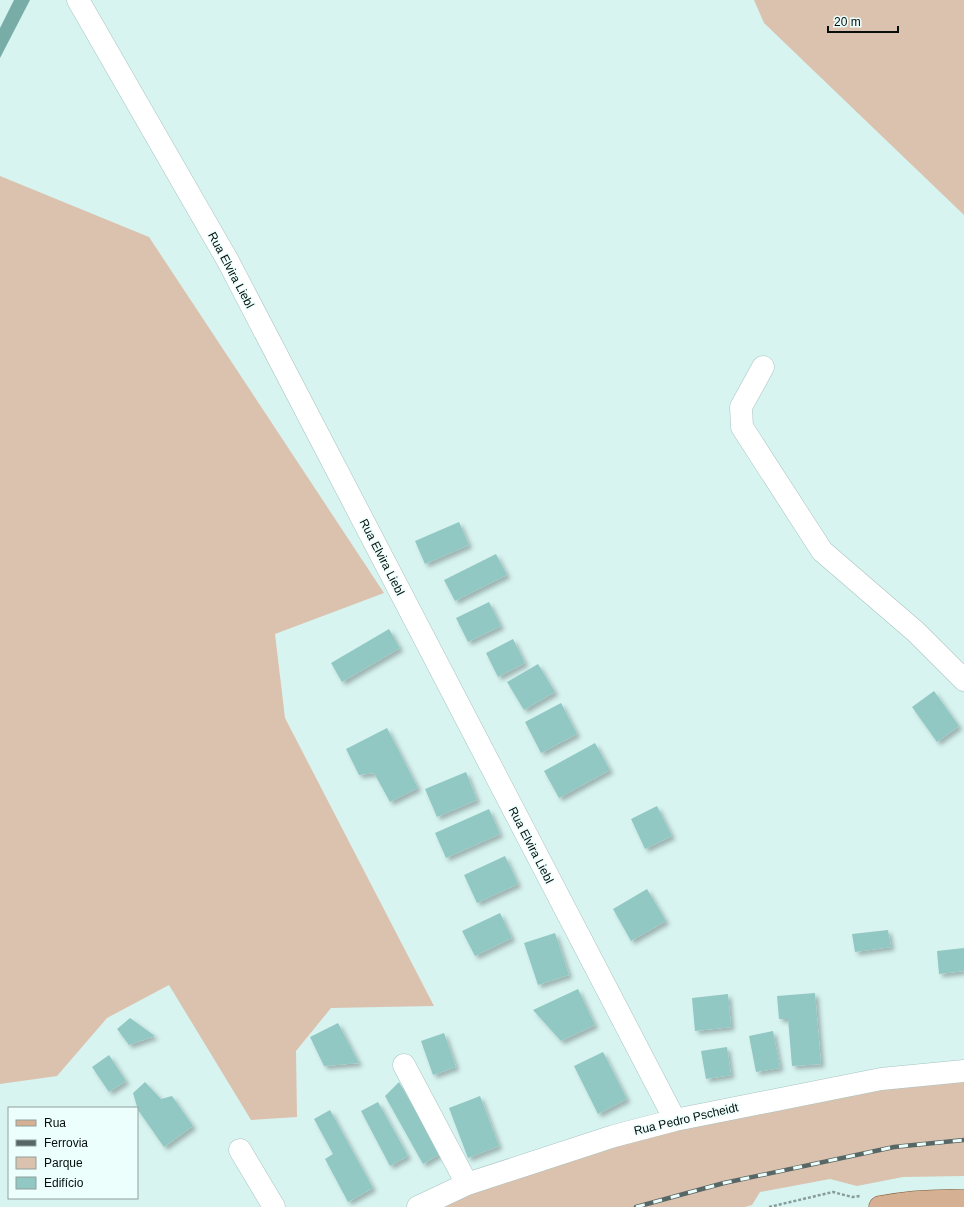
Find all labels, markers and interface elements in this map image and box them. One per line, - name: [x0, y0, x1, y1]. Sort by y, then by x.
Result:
- scale bar: [828, 8, 898, 34]
- text: 20 m: [834, 15, 861, 29]
- street label: Rua Elvira Liebl: [205, 230, 257, 310]
- street label: Rua Elvira Liebl: [357, 516, 407, 598]
- street label: Rua Elvira Liebl: [506, 804, 556, 886]
- street label: Rua Pedro Pscheidt: [632, 1100, 740, 1138]
- legend: [8, 1107, 138, 1199]
- text: Rua: [44, 1116, 66, 1130]
- text: Ferrovia: [44, 1136, 88, 1150]
- text: Parque: [44, 1156, 83, 1170]
- text: Edifício: [44, 1176, 84, 1190]

